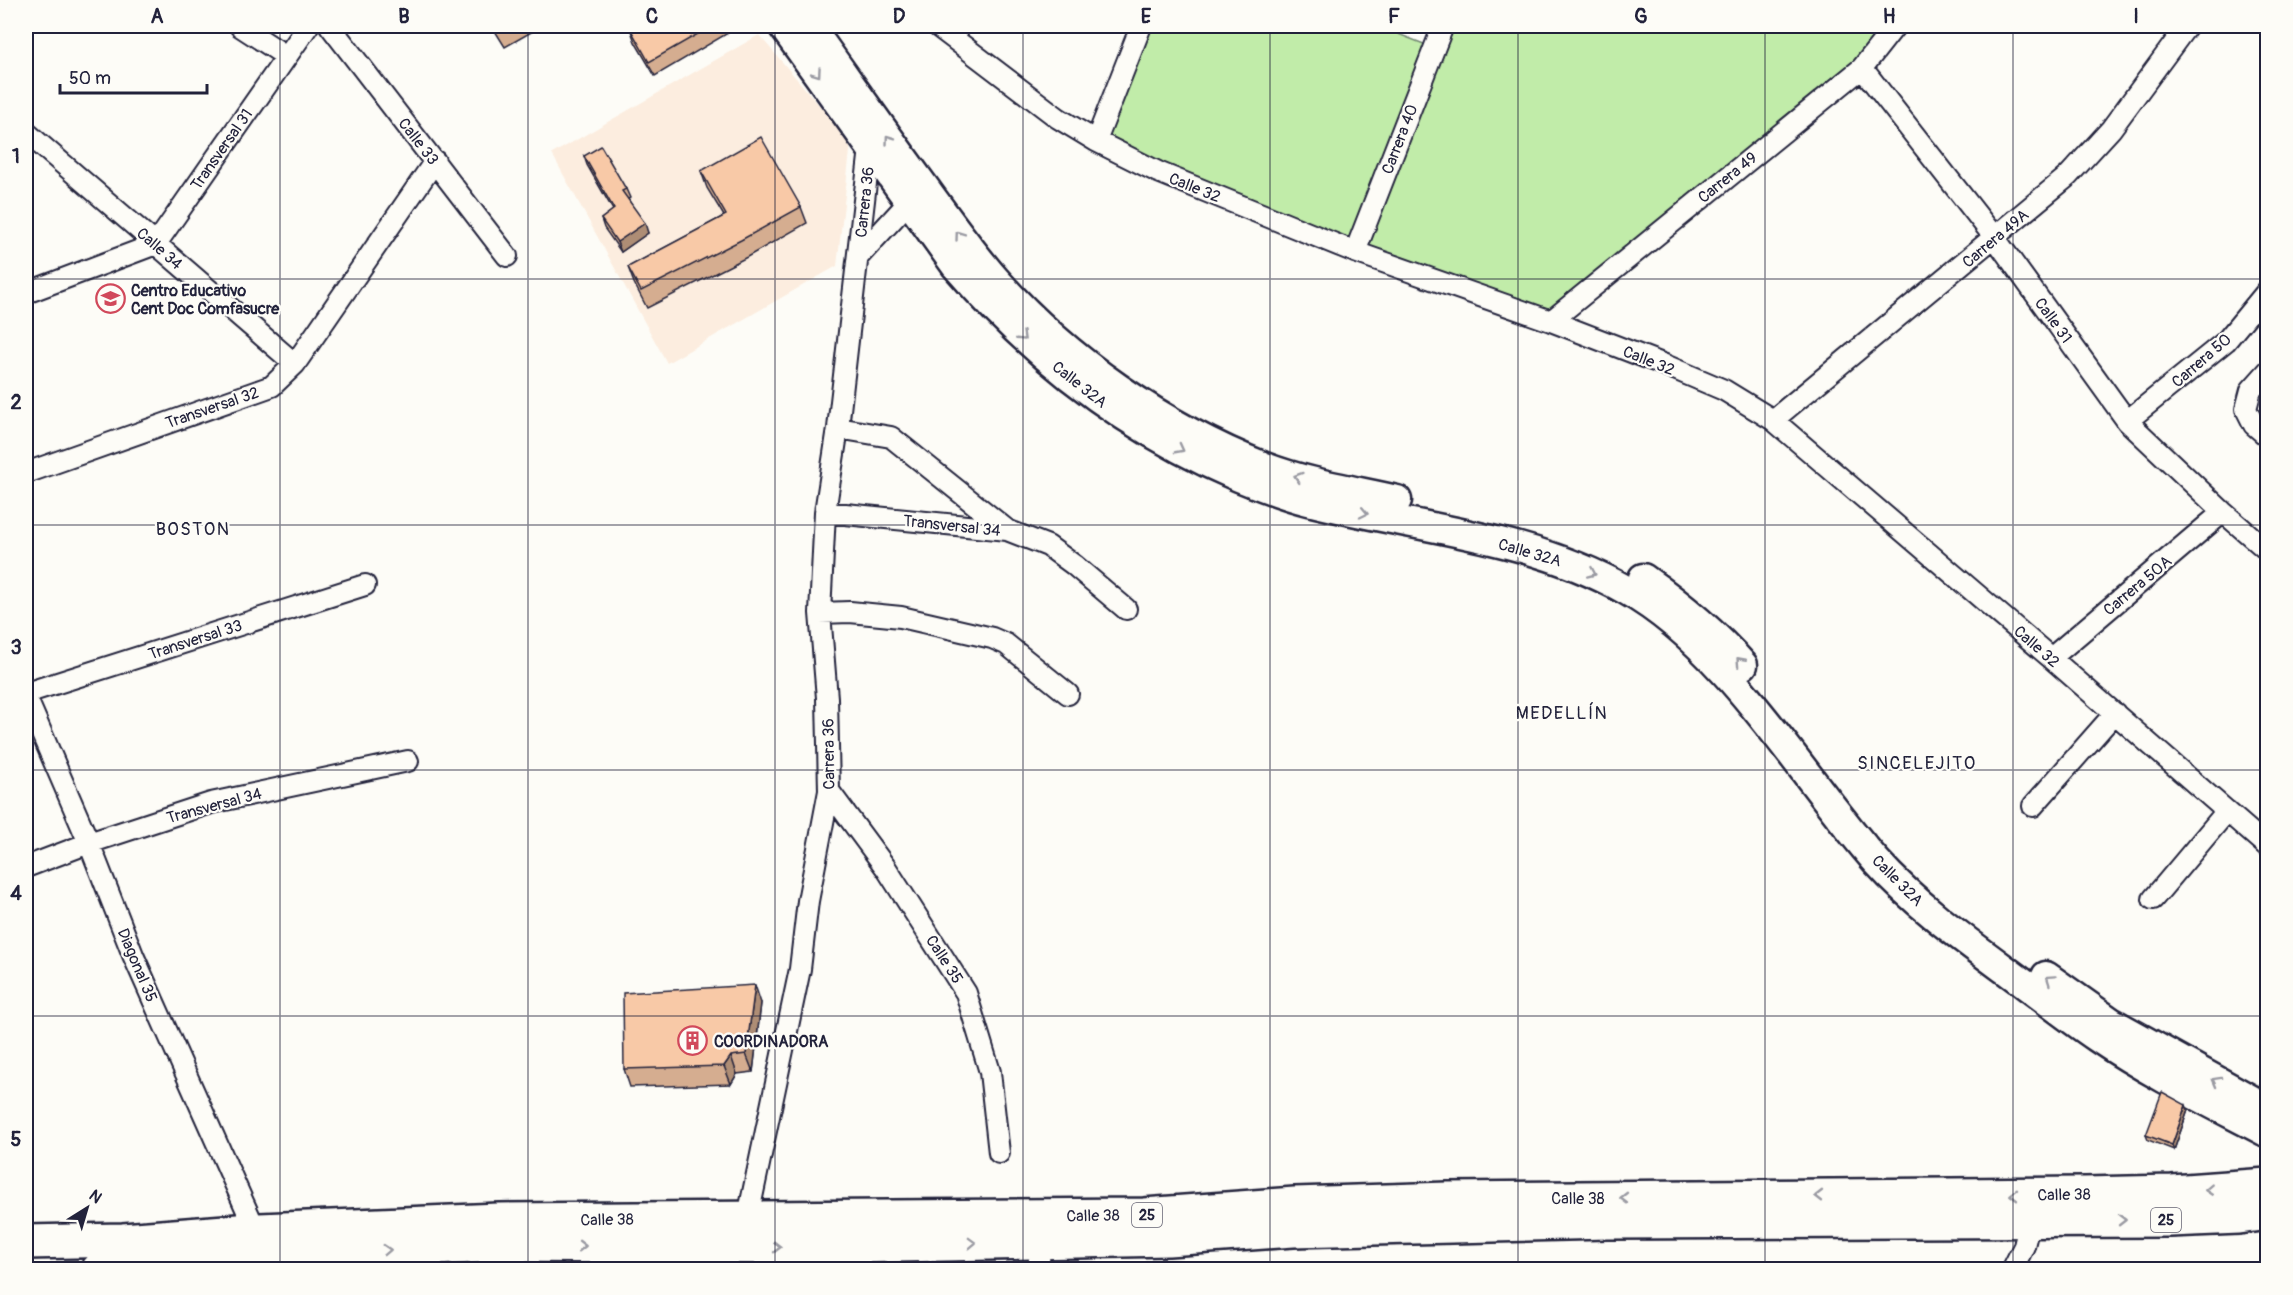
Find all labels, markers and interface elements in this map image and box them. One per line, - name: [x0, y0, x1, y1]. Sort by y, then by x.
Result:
- text: A: [151, 4, 164, 29]
- text: B: [398, 4, 410, 29]
- text: C: [646, 4, 658, 29]
- text: D: [893, 4, 906, 29]
- text: E: [1141, 4, 1152, 29]
- text: F: [1388, 4, 1400, 29]
- text: G: [1634, 4, 1648, 29]
- text: H: [1883, 4, 1896, 29]
- text: I: [2133, 4, 2139, 29]
- scale bar: [60, 57, 207, 95]
- text: 50 m: [69, 67, 111, 90]
- one-way arrow: [810, 67, 821, 78]
- street label: Carrera 40: [1377, 102, 1422, 177]
- street label: Transversal 31: [186, 105, 257, 194]
- street label: Calle 33: [394, 114, 443, 169]
- one-way arrow: [885, 134, 896, 145]
- text: 1: [12, 144, 20, 169]
- street label: Carrera 49: [1694, 148, 1761, 208]
- street label: Carrera 36: [851, 166, 879, 239]
- street label: Calle 32: [1166, 169, 1224, 207]
- street label: Carrera 49A: [1958, 205, 2033, 272]
- street label: Calle 34: [132, 223, 186, 274]
- one-way arrow: [955, 230, 966, 241]
- place label: Centro Educativo Cent Doc Comfasucre: [131, 281, 280, 319]
- school or university icon: Centro Educativo Cent Doc Comfasucre: [94, 283, 126, 315]
- street label: Calle 31: [2030, 294, 2076, 347]
- one-way arrow: [1015, 329, 1026, 340]
- street label: Carrera 50: [2168, 329, 2236, 392]
- street label: Calle 32: [1620, 342, 1678, 380]
- street label: Calle 32A: [1048, 357, 1111, 413]
- street label: Transversal 32: [163, 383, 262, 433]
- text: 2: [10, 390, 22, 415]
- one-way arrow: [1174, 442, 1185, 454]
- one-way arrow: [1293, 472, 1304, 485]
- one-way arrow: [1359, 506, 1369, 519]
- street label: Transversal 34: [902, 511, 1002, 541]
- district label: BOSTON: [156, 518, 230, 541]
- street label: Calle 32A: [1496, 534, 1564, 571]
- street label: Carrera 50A: [2099, 551, 2176, 620]
- one-way arrow: [1586, 566, 1597, 578]
- street label: Transversal 33: [146, 615, 245, 665]
- street label: Calle 32: [2009, 621, 2063, 672]
- text: 3: [10, 635, 22, 660]
- one-way arrow: [1736, 658, 1747, 668]
- district label: MEDELLÍN: [1516, 702, 1608, 725]
- street label: Carrera 36: [818, 718, 840, 790]
- district label: SINCELEJITO: [1857, 752, 1977, 775]
- street label: Transversal 34: [164, 784, 264, 828]
- street label: Calle 32A: [1867, 851, 1927, 911]
- text: 4: [10, 881, 22, 906]
- street label: Diagonal 35: [113, 925, 162, 1005]
- street label: Calle 35: [921, 932, 967, 988]
- one-way arrow: [2046, 975, 2057, 986]
- building icon: COORDINADORA: [677, 1025, 709, 1057]
- place label: COORDINADORA: [714, 1032, 829, 1052]
- one-way arrow: [2212, 1077, 2222, 1088]
- text: 5: [11, 1127, 22, 1152]
- north arrow: [57, 1178, 117, 1238]
- one-way arrow: [2205, 1183, 2214, 1196]
- street label: Calle 38: [2037, 1185, 2091, 1205]
- text: N: [85, 1186, 106, 1208]
- one-way arrow: [2010, 1188, 2019, 1201]
- street label: Calle 38: [1551, 1189, 1605, 1209]
- one-way arrow: [1815, 1190, 1824, 1202]
- one-way arrow: [1620, 1192, 1629, 1204]
- road number: 25: [1132, 1203, 1162, 1227]
- street label: Calle 38: [1066, 1206, 1120, 1226]
- road number: 25: [2151, 1208, 2181, 1232]
- street label: Calle 38: [580, 1210, 634, 1230]
- one-way arrow: [2118, 1214, 2127, 1226]
- one-way arrow: [967, 1237, 976, 1249]
- one-way arrow: [578, 1240, 587, 1252]
- one-way arrow: [773, 1241, 782, 1253]
- one-way arrow: [383, 1244, 392, 1257]

